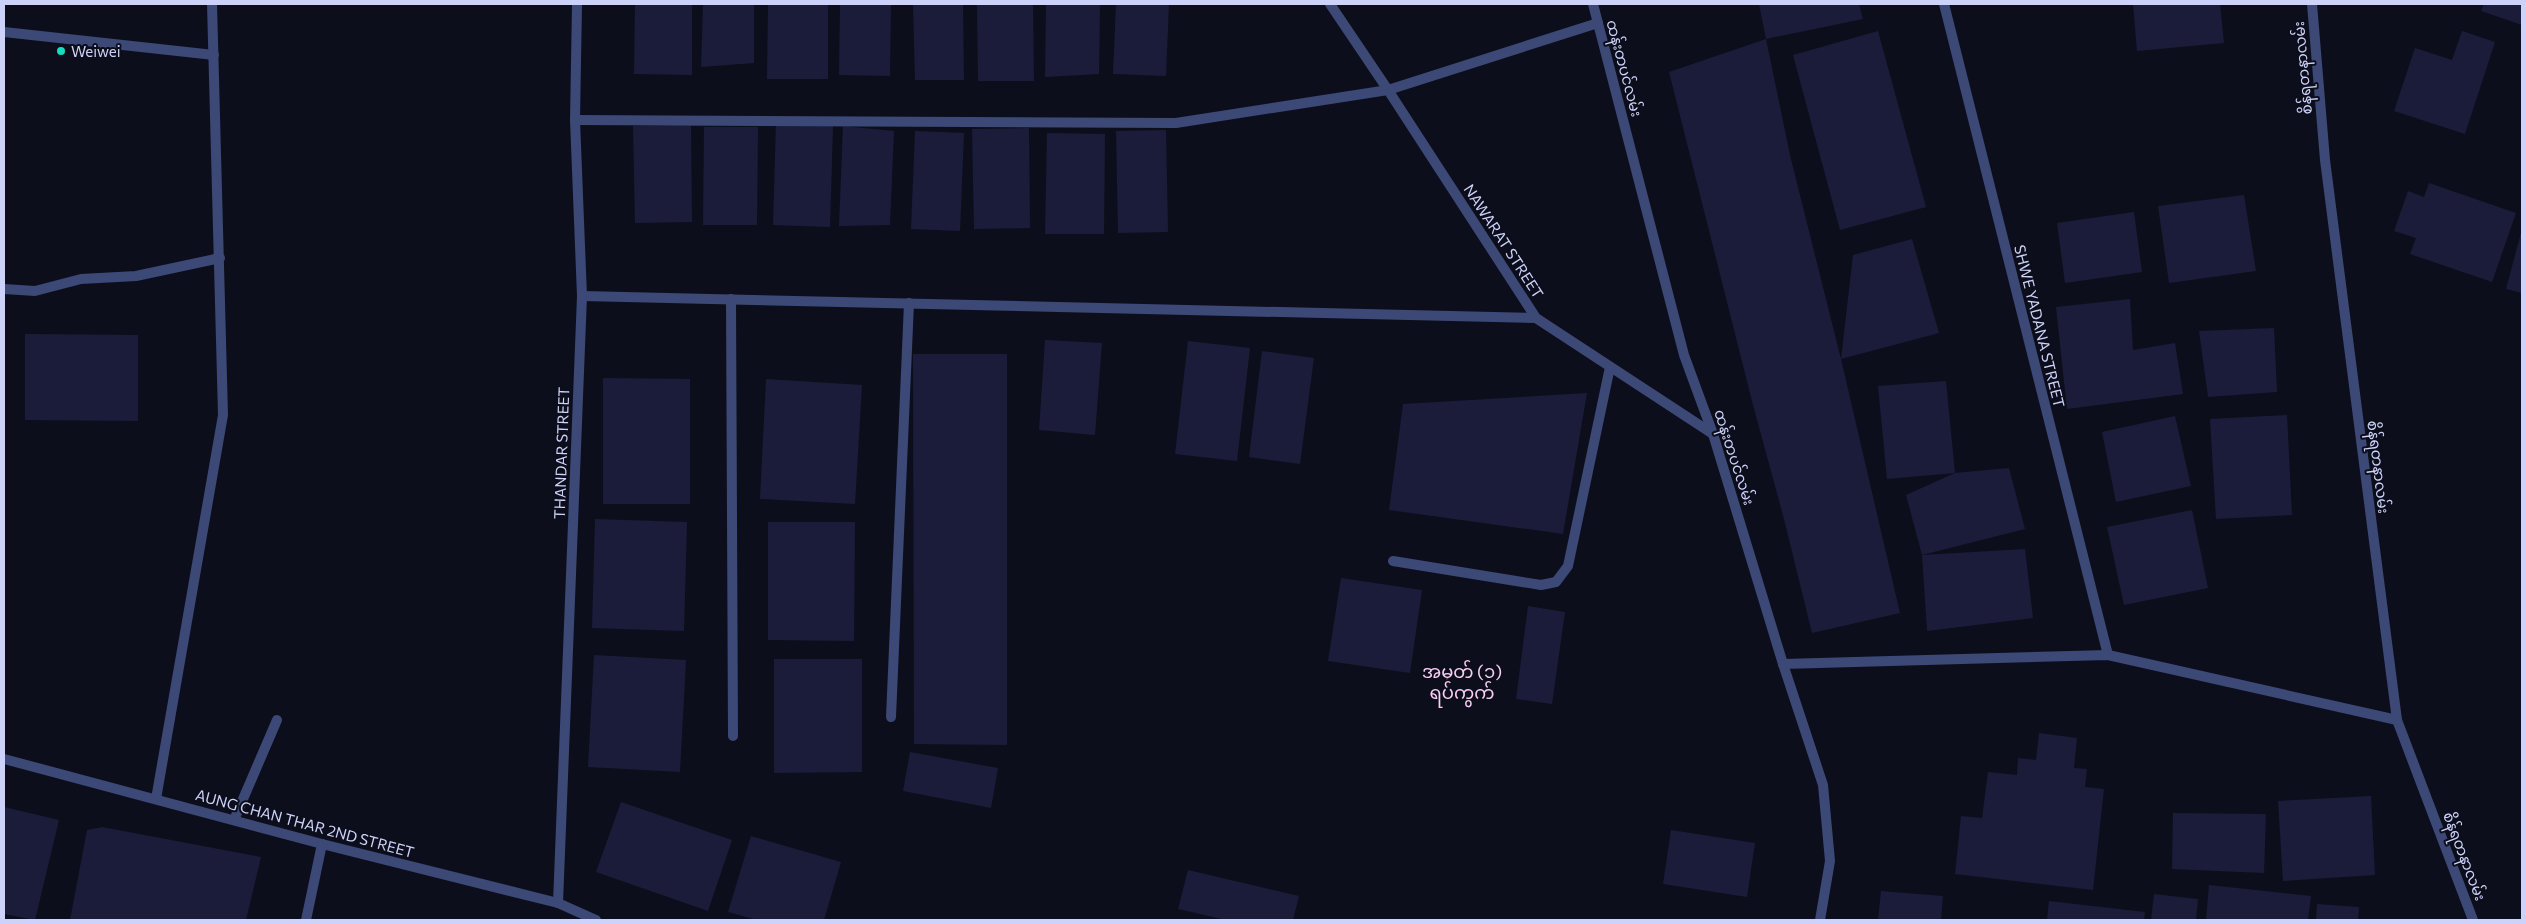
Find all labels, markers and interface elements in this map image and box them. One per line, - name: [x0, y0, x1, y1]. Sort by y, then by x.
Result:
- street label: ထန်းတပင်လမ်း: [1600, 18, 1647, 119]
- street label: စိန်ရတနာလမ်း: [2289, 20, 2319, 115]
- place label: Weiwei: [71, 42, 121, 60]
- marker: Weiwei: [55, 45, 67, 57]
- street label: NAWARAT STREET: [1460, 181, 1548, 302]
- street label: SHWE YADANA STREET: [2011, 243, 2069, 410]
- street label: THANDAR STREET: [550, 386, 572, 519]
- street label: ထန်းတပင်လမ်း: [1707, 407, 1759, 508]
- street label: စိန်ရတနာလမ်း: [2360, 420, 2394, 515]
- district label: အမှတ် (၁) ရပ်ကွက်: [1422, 659, 1502, 708]
- street label: AUNG CHAN THAR 2ND STREET: [194, 785, 417, 861]
- street label: စိန်ရတနာလမ်း: [2436, 809, 2490, 904]

